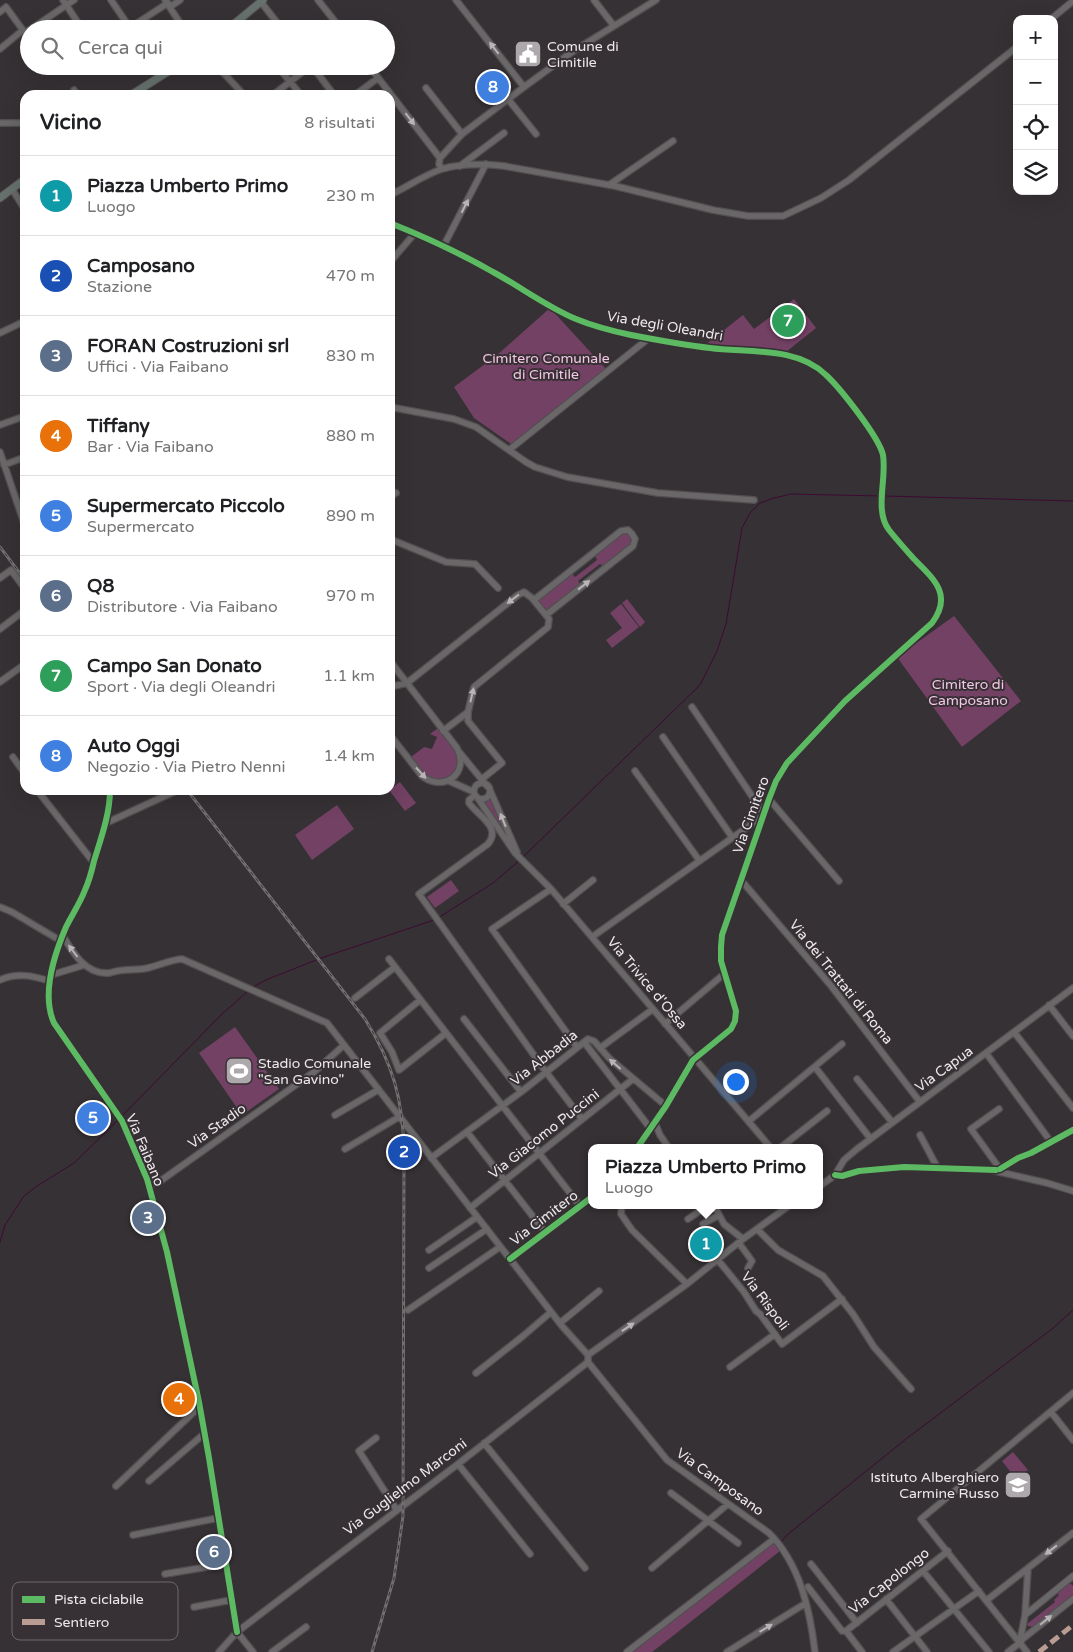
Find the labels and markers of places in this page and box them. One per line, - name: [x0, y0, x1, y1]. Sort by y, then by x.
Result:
- place label: Comune di Cimitile: [547, 38, 619, 71]
- public building icon: Comune di Cimitile: [513, 39, 543, 69]
- pin: 8: [477, 68, 509, 106]
- pin: 7: [772, 302, 804, 340]
- place label: Stadio Comunale "San Gavino": [258, 1055, 371, 1088]
- sports icon: Stadio Comunale "San Gavino": [224, 1056, 254, 1086]
- pin: 5: [77, 1099, 109, 1137]
- pin: 2: [388, 1133, 420, 1171]
- pin: 3: [132, 1199, 164, 1237]
- pin: 1: [690, 1225, 722, 1263]
- pin: 4: [163, 1380, 195, 1418]
- place label: Istituto Alberghiero Carmine Russo: [870, 1469, 999, 1502]
- school or university icon: Istituto Alberghiero Carmine Russo: [1003, 1470, 1033, 1500]
- pin: 6: [198, 1533, 230, 1571]

